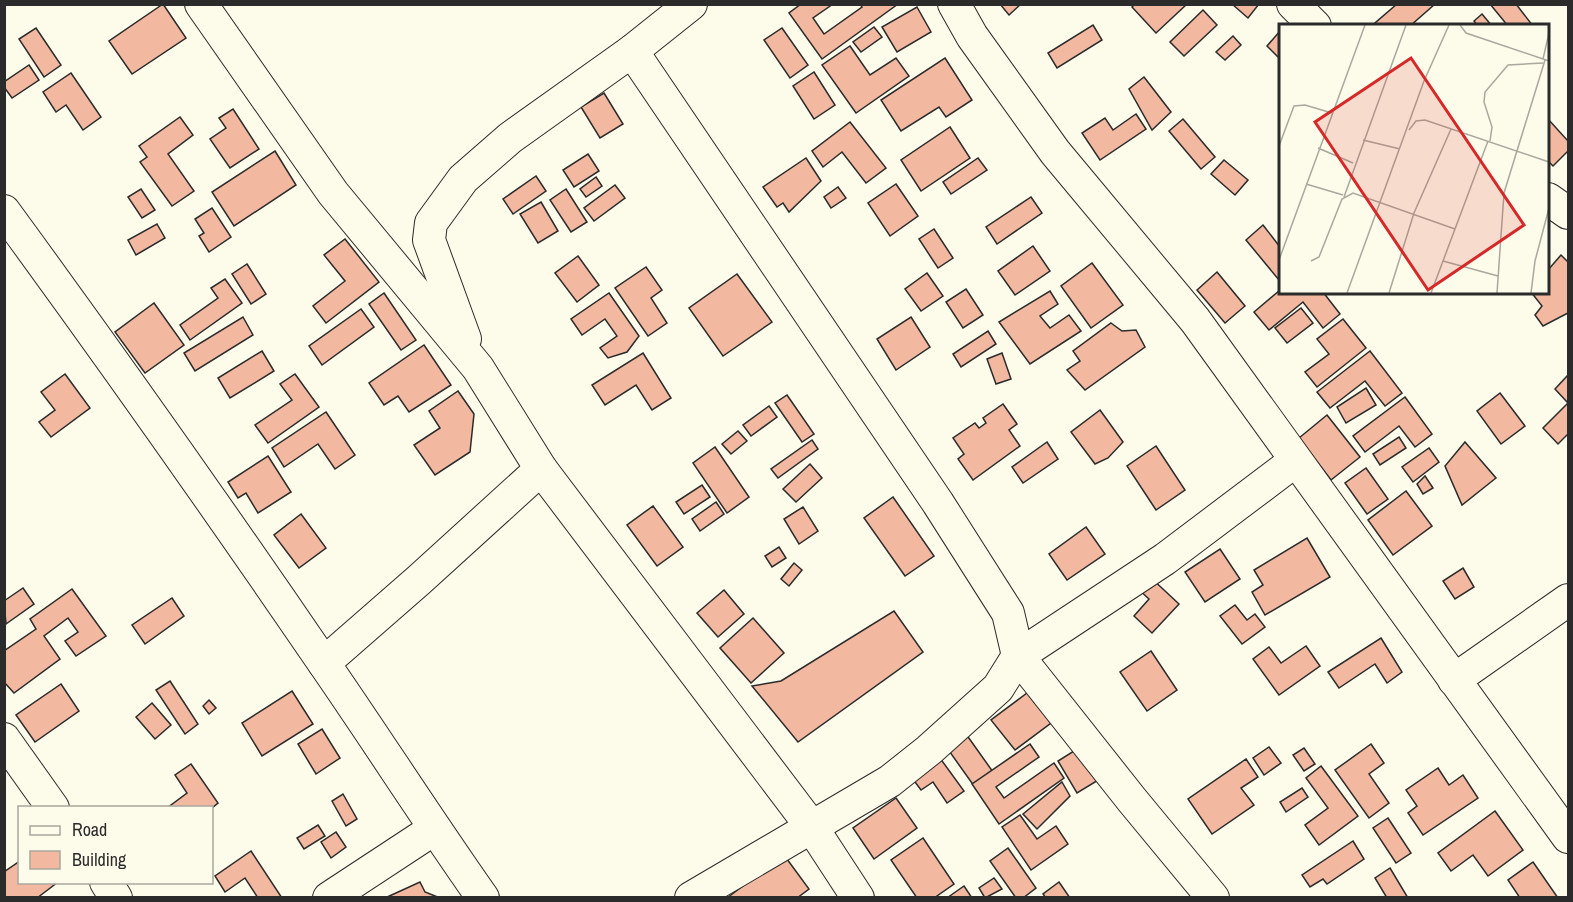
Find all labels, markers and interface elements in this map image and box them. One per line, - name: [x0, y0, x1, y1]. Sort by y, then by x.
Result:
- inset map: [1279, 24, 1549, 294]
- legend: [18, 806, 213, 884]
- text: Road: [72, 817, 107, 842]
- text: Building: [72, 847, 127, 872]

